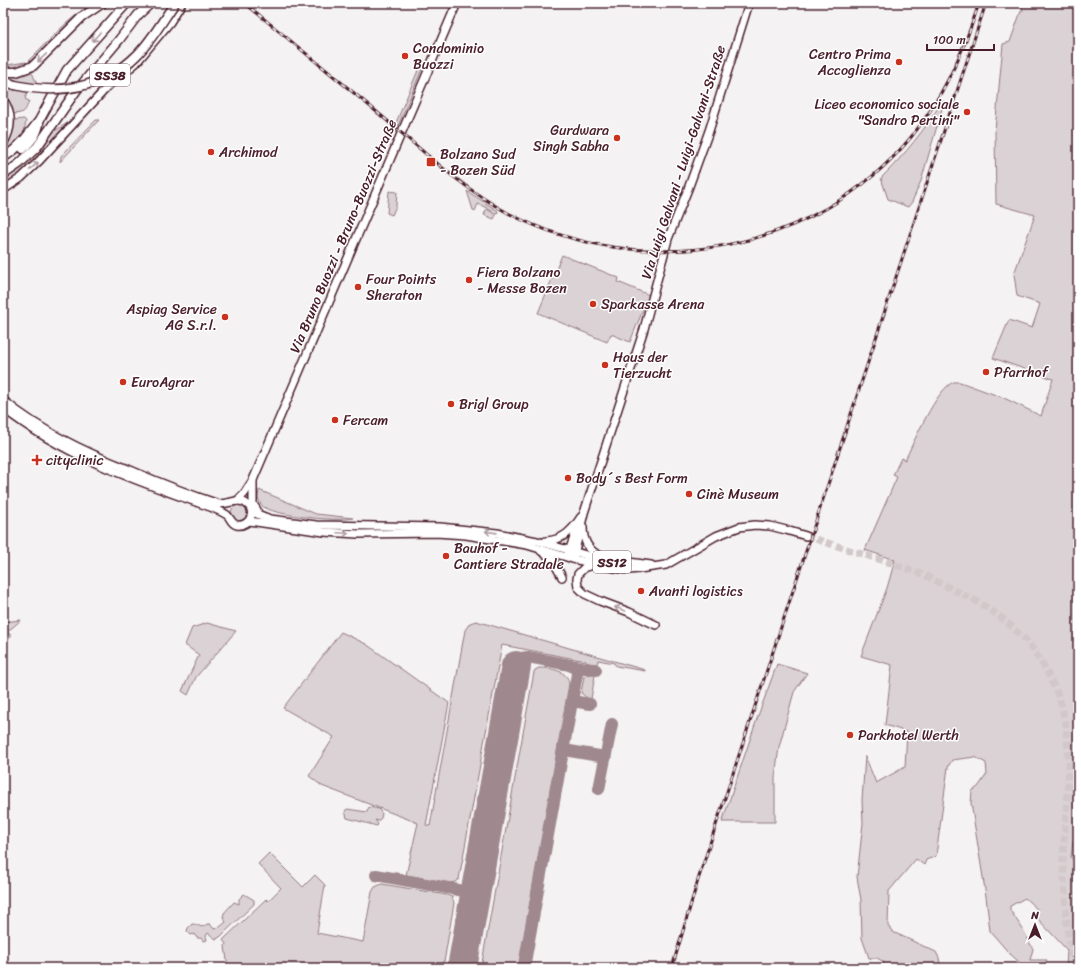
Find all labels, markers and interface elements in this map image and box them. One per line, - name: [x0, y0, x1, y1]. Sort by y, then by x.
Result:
- scale bar: [927, 26, 994, 52]
- text: 100 m: [933, 29, 966, 51]
- one-way arrow: [92, 32, 101, 43]
- place label: Condominio Buozzi: [413, 36, 484, 77]
- street label: Via Luigi Galvani - Luigi-Galvani-Straße: [634, 42, 733, 282]
- place label: Centro Prima Accoglienza: [809, 42, 891, 83]
- marker: Condominio Buozzi: [400, 51, 410, 61]
- one-way arrow: [37, 53, 47, 62]
- marker: Centro Prima Accoglienza: [894, 57, 904, 67]
- road number: SS38: [90, 64, 130, 86]
- place label: Liceo economico sociale "Sandro Pertini": [814, 92, 960, 133]
- marker: Liceo economico sociale "Sandro Pertini": [962, 107, 972, 117]
- street label: Via Bruno Buozzi - Bruno-Buozzi-Straße: [283, 115, 404, 357]
- place label: Gurdwara Singh Sabha: [533, 118, 609, 159]
- marker: Gurdwara Singh Sabha: [612, 133, 622, 143]
- place label: Archimod: [218, 140, 279, 165]
- place label: Bolzano Sud - Bozen Süd: [440, 142, 517, 183]
- marker: Archimod: [206, 147, 216, 157]
- marker: Bolzano Sud - Bozen Süd: [425, 156, 437, 168]
- one-way arrow: [28, 162, 38, 171]
- place label: Fiera Bolzano - Messe Bozen: [477, 260, 567, 301]
- place label: Four Points Sheraton: [366, 267, 437, 308]
- marker: Fiera Bolzano - Messe Bozen: [464, 275, 474, 285]
- marker: Four Points Sheraton: [353, 282, 363, 292]
- place label: Sparkasse Arena: [601, 292, 705, 317]
- place label: Aspiag Service AG S.r.l.: [126, 297, 217, 338]
- marker: Sparkasse Arena: [588, 299, 598, 309]
- marker: Aspiag Service AG S.r.l.: [220, 312, 230, 322]
- place label: Haus der Tierzucht: [613, 345, 672, 386]
- marker: Haus der Tierzucht: [600, 360, 610, 370]
- place label: Pfarrhof: [994, 360, 1050, 385]
- marker: Pfarrhof: [981, 367, 991, 377]
- place label: EuroAgrar: [131, 370, 195, 395]
- marker: EuroAgrar: [118, 377, 128, 387]
- place label: Brigl Group: [459, 392, 529, 417]
- marker: Brigl Group: [446, 399, 456, 409]
- place label: Fercam: [343, 408, 389, 433]
- marker: Fercam: [330, 415, 340, 425]
- place label: cityclinic: [46, 448, 103, 473]
- marker: cityclinic: [31, 454, 43, 466]
- place label: Body´s Best Form: [576, 466, 688, 491]
- marker: Body´s Best Form: [563, 473, 573, 483]
- place label: Cinè Museum: [697, 482, 779, 507]
- marker: Cinè Museum: [684, 489, 694, 499]
- one-way arrow: [485, 528, 498, 536]
- one-way arrow: [336, 529, 349, 537]
- place label: Bauhof - Cantiere Stradale: [454, 536, 564, 577]
- marker: Bauhof - Cantiere Stradale: [441, 551, 451, 561]
- road number: SS12: [593, 551, 631, 573]
- place label: Avanti logistics: [648, 579, 743, 604]
- marker: Avanti logistics: [636, 586, 646, 596]
- one-way arrow: [615, 604, 627, 612]
- place label: Parkhotel Werth: [858, 723, 959, 748]
- marker: Parkhotel Werth: [845, 730, 855, 740]
- north arrow: [1015, 905, 1055, 945]
- text: N: [1030, 906, 1039, 925]

